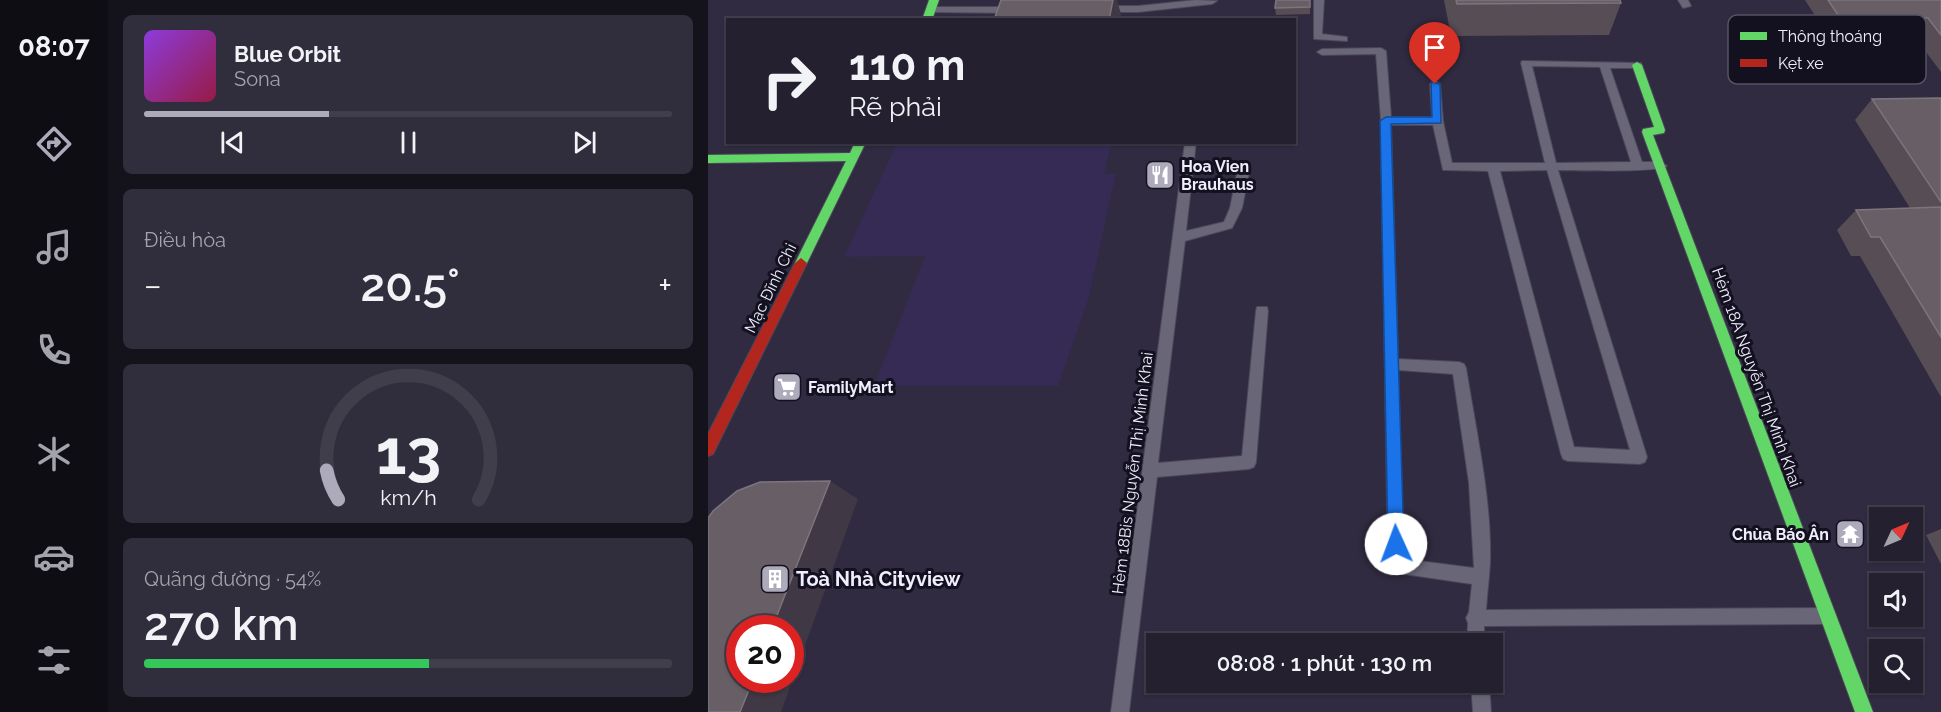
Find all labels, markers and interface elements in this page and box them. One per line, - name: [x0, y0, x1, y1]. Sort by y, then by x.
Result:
- legend: [1728, 15, 1926, 84]
- pin: [1409, 22, 1460, 84]
- text: Thông thoáng: [1778, 27, 1882, 46]
- text: 08:07: [18, 31, 90, 62]
- icon: arrive: [1418, 31, 1451, 64]
- text: Blue Orbit: [234, 41, 341, 67]
- text: 110 m: [849, 41, 965, 90]
- icon: right: [750, 42, 828, 120]
- text: Kẹt xe: [1778, 54, 1824, 73]
- text: Sona: [234, 67, 281, 91]
- text: Rẽ phải: [849, 91, 942, 122]
- icon: directions: [33, 123, 75, 165]
- icon: previous: [216, 126, 249, 159]
- icon: pause: [392, 126, 425, 159]
- icon: next: [568, 126, 601, 159]
- place label: Hoa Vien Brauhaus: [1181, 157, 1254, 194]
- restaurant icon: Hoa Vien Brauhaus: [1144, 159, 1176, 191]
- icon: music: [33, 226, 75, 268]
- text: Điều hòa: [144, 228, 226, 252]
- street label: Mạc Đĩnh Chi: [741, 240, 800, 336]
- text: 20.5°: [360, 259, 460, 312]
- street label: Hẻm 18A Nguyễn Thị Minh Khai: [1708, 265, 1805, 489]
- text: −: [144, 266, 162, 305]
- text: +: [658, 266, 672, 305]
- icon: phone: [33, 329, 75, 371]
- street label: Hẻm 18Bis Nguyễn Thị Minh Khai: [1108, 351, 1157, 595]
- supermarket icon: FamilyMart: [771, 371, 803, 403]
- place label: FamilyMart: [808, 378, 893, 397]
- text: 13: [375, 415, 441, 489]
- icon: climate: [33, 433, 75, 475]
- text: km/h: [380, 486, 436, 511]
- north arrow: [1869, 507, 1923, 561]
- map controls: [1869, 507, 1923, 693]
- position arrow: [1364, 512, 1428, 576]
- temple icon: Chùa Báo Ân: [1834, 518, 1866, 550]
- place label: Chùa Báo Ân: [1732, 524, 1829, 544]
- icon: car: [33, 536, 75, 578]
- building icon: Toà Nhà Cityview: [759, 563, 791, 595]
- text: Quãng đường · 54%: [144, 567, 321, 591]
- place label: Toà Nhà Cityview: [796, 567, 961, 591]
- button: sound: [1869, 573, 1923, 627]
- text: 270 km: [144, 598, 299, 651]
- speed limit sign: 20: [726, 615, 804, 693]
- icon: filters: [33, 639, 75, 681]
- button: search: [1869, 639, 1923, 693]
- text: 08:08 · 1 phút · 130 m: [1217, 650, 1432, 676]

